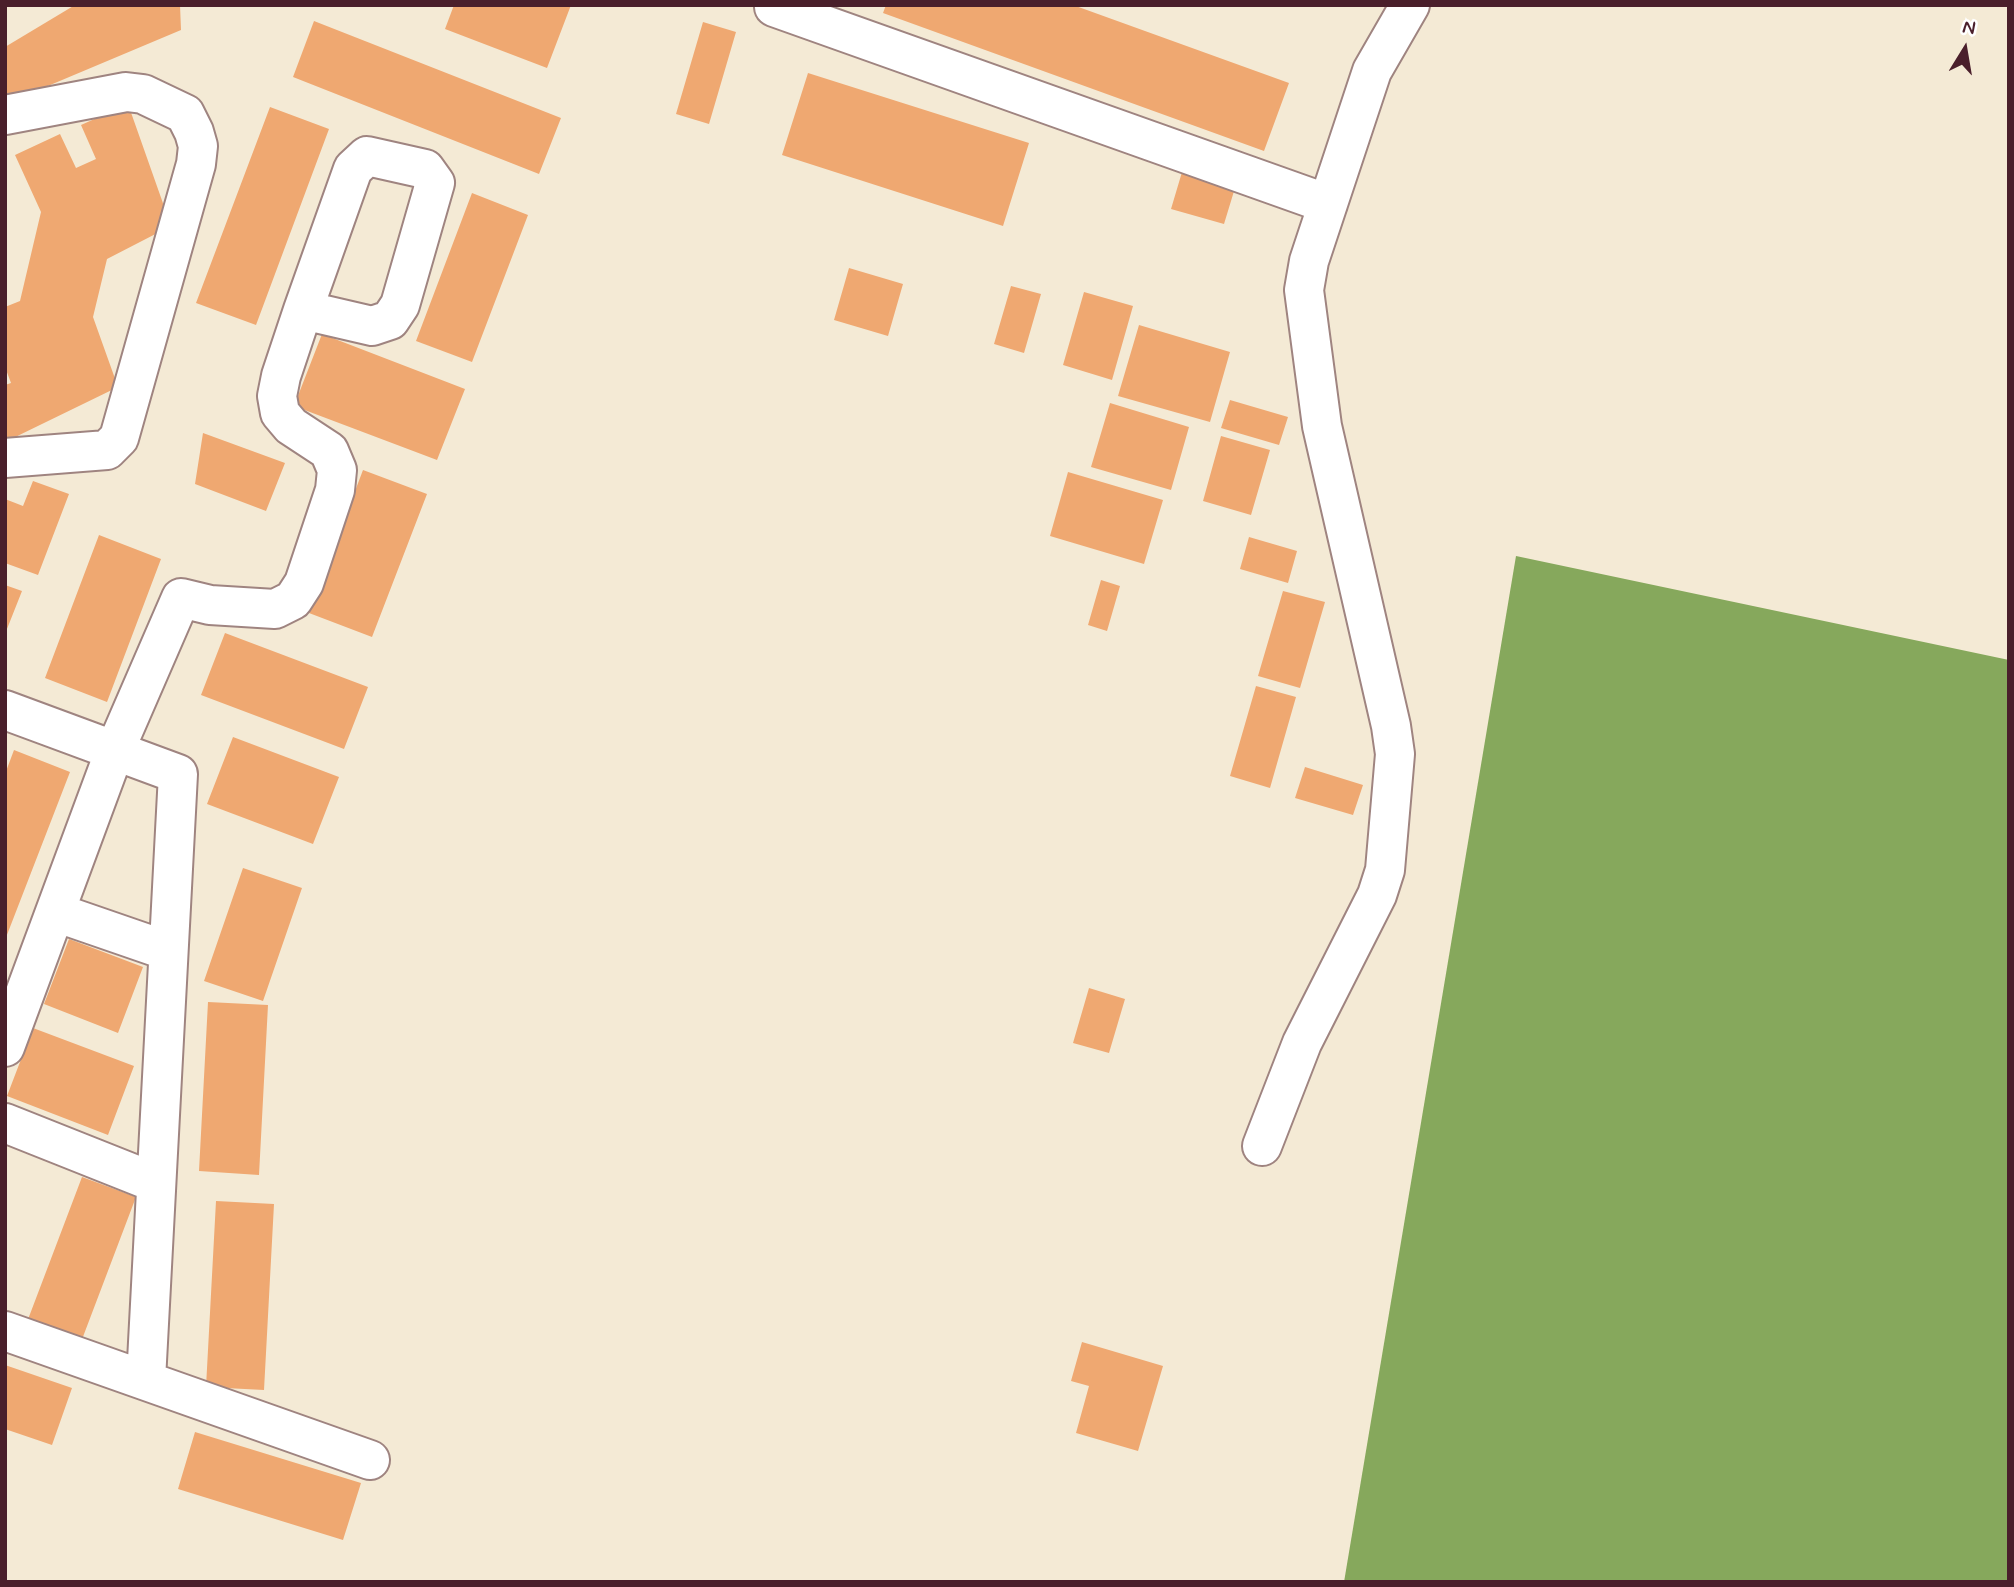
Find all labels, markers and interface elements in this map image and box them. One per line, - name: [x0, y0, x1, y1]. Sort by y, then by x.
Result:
- north arrow: [1930, 14, 2000, 84]
- text: N: [1961, 14, 1978, 41]

